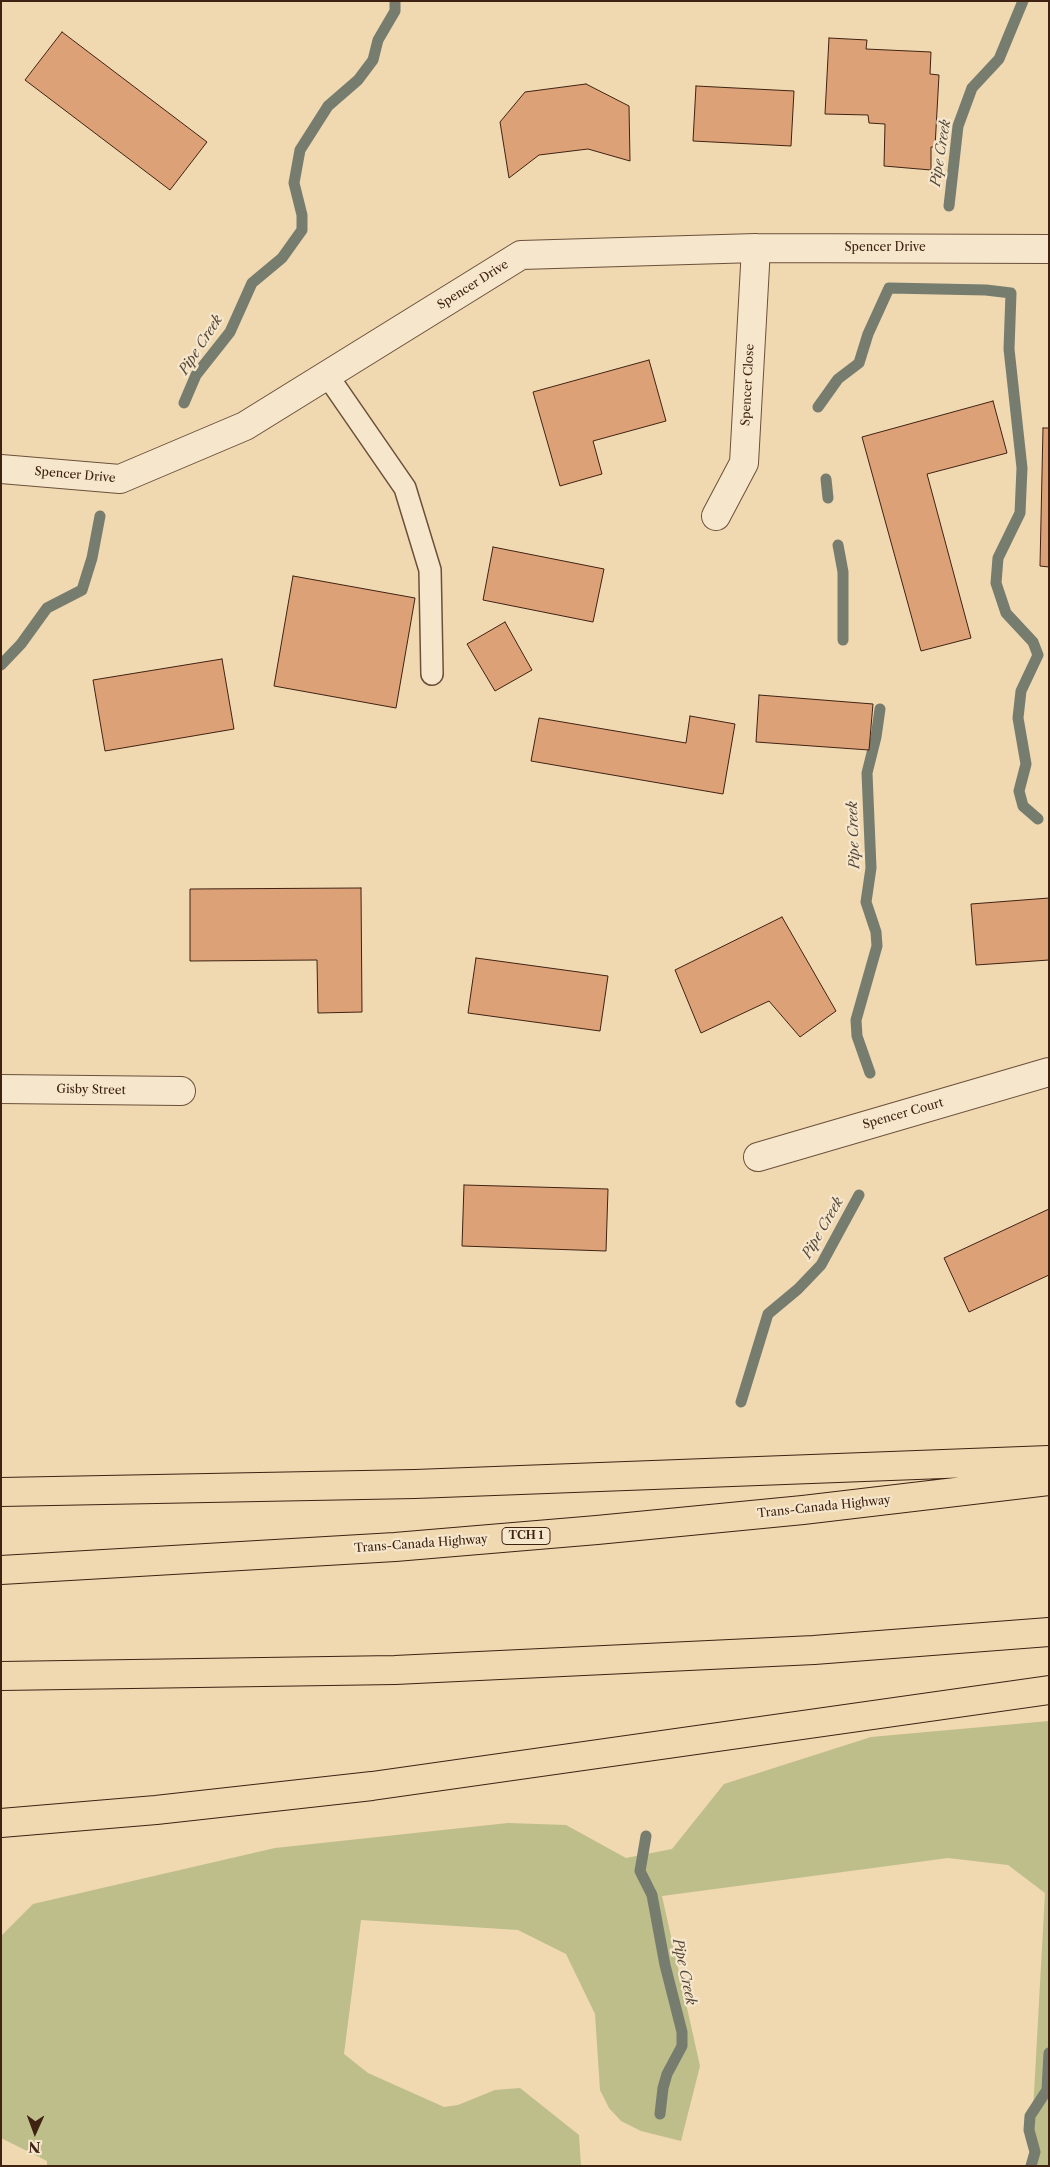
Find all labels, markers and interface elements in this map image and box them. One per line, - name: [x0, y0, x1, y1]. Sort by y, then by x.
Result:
- water label: Pipe Creek: [927, 118, 955, 188]
- street label: Spencer Drive: [844, 241, 926, 255]
- street label: Spencer Drive: [435, 257, 511, 313]
- water label: Pipe Creek: [176, 312, 226, 378]
- street label: Spencer Close: [739, 344, 757, 426]
- street label: Spencer Drive: [34, 464, 116, 486]
- water label: Pipe Creek: [844, 801, 864, 869]
- street label: Gisby Street: [56, 1082, 126, 1098]
- street label: Spencer Court: [861, 1096, 945, 1132]
- water label: Pipe Creek: [799, 1195, 847, 1261]
- street label: Trans-Canada Highway: [757, 1493, 891, 1521]
- road number: TCH 1: [502, 1528, 550, 1544]
- street label: Trans-Canada Highway: [354, 1532, 488, 1556]
- water label: Pipe Creek: [669, 1937, 699, 2007]
- north arrow: [10, 2107, 60, 2157]
- text: N: [28, 2138, 41, 2156]

